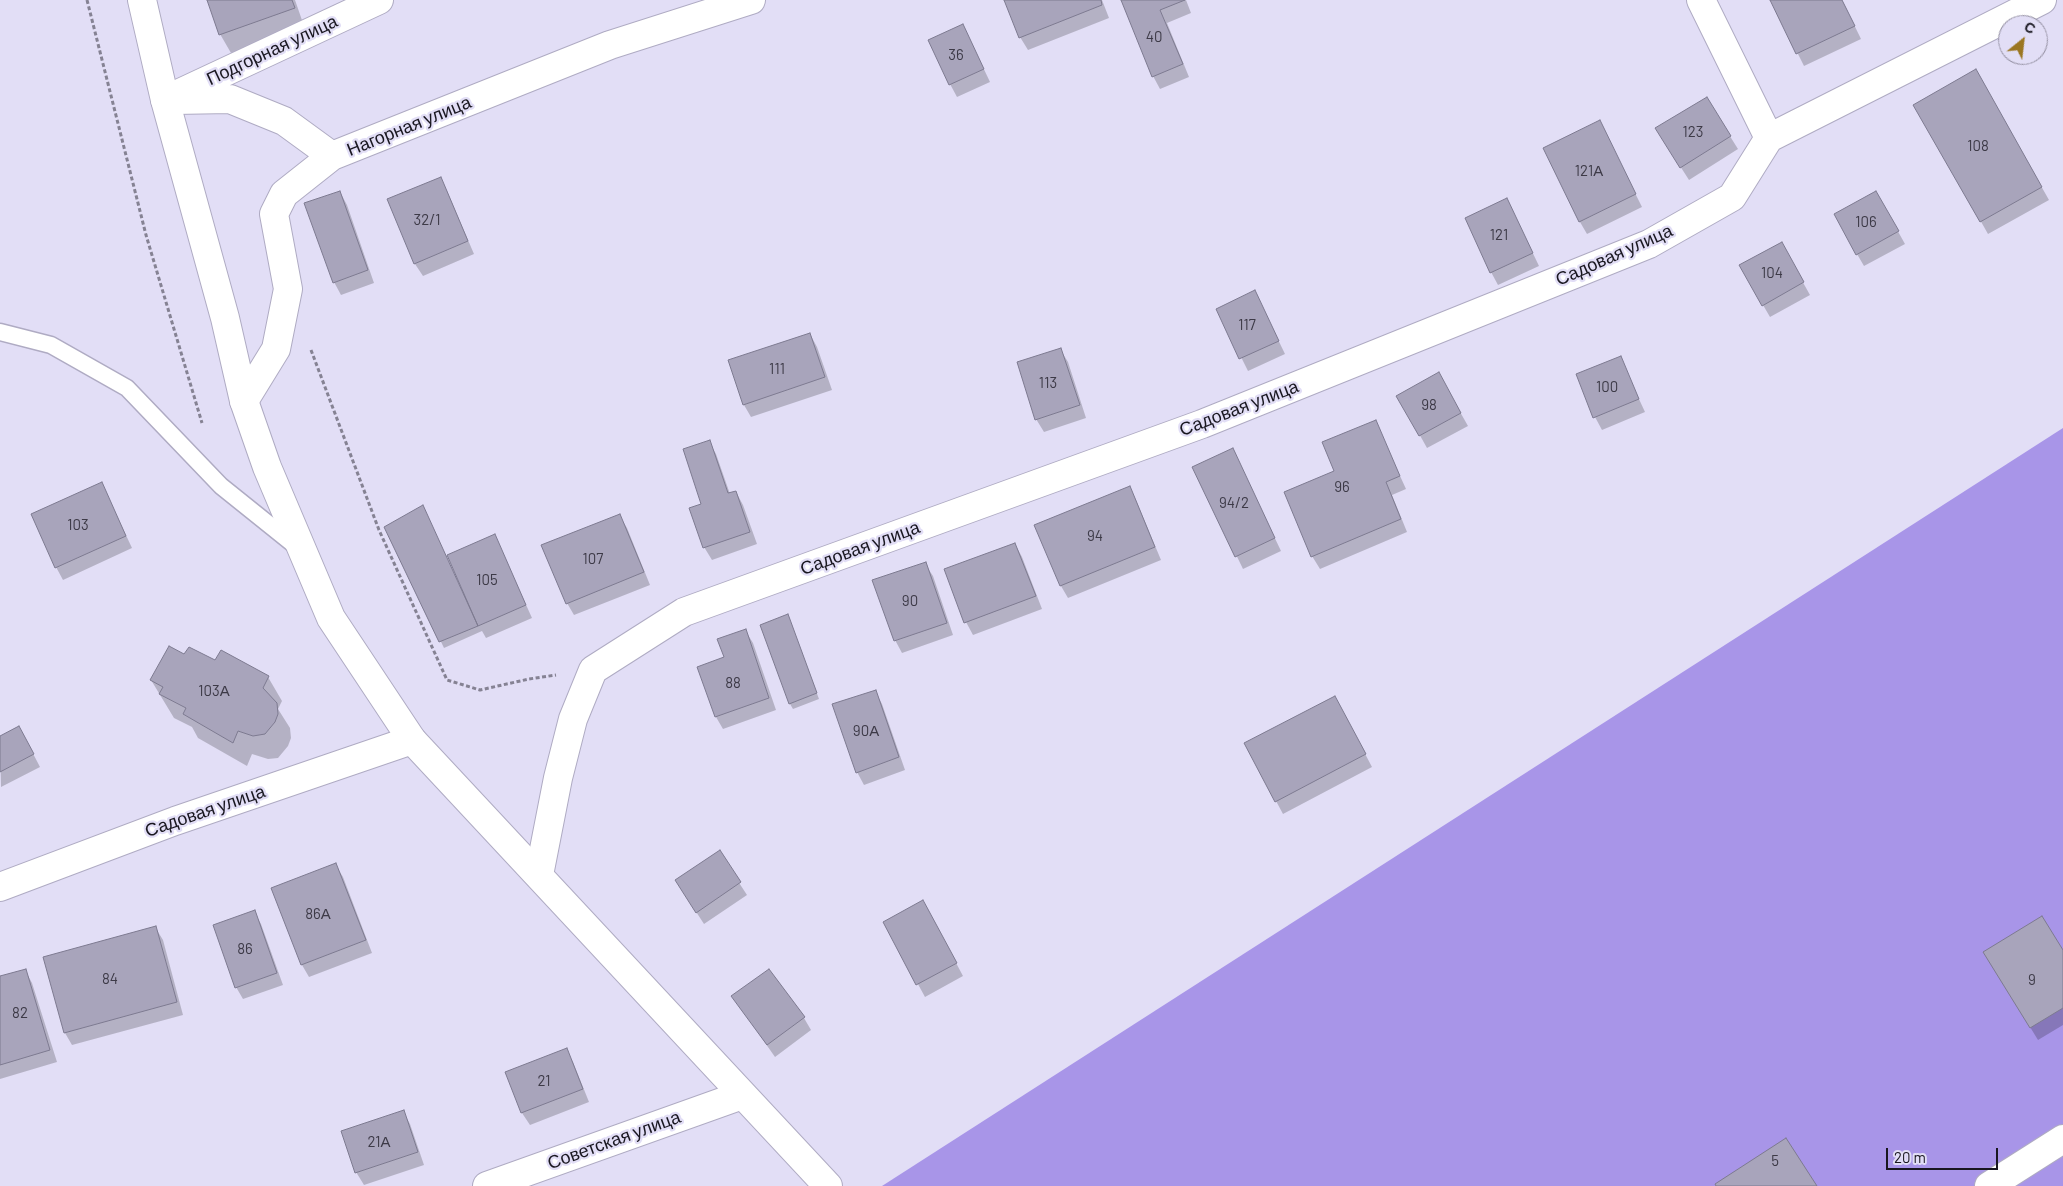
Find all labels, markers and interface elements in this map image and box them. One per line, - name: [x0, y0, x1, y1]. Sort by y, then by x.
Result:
- street label: Подгорная улица: [203, 10, 341, 90]
- north arrow: [1998, 15, 2048, 65]
- text: С: [2021, 17, 2039, 37]
- house number: 40: [1146, 28, 1162, 46]
- house number: 36: [948, 46, 964, 64]
- street label: Нагорная улица: [344, 91, 474, 161]
- house number: 123: [1683, 123, 1703, 141]
- house number: 108: [1967, 137, 1989, 155]
- house number: 121А: [1575, 162, 1603, 180]
- house number: 32/1: [413, 211, 441, 229]
- house number: 106: [1855, 213, 1877, 231]
- street label: Садовая улица: [1552, 220, 1676, 290]
- house number: 121: [1490, 226, 1508, 244]
- house number: 104: [1761, 264, 1783, 282]
- house number: 117: [1238, 316, 1256, 334]
- house number: 111: [769, 360, 785, 378]
- house number: 113: [1039, 374, 1057, 392]
- street label: Садовая улица: [1176, 375, 1302, 441]
- house number: 100: [1596, 378, 1618, 396]
- house number: 98: [1421, 396, 1437, 414]
- house number: 96: [1334, 478, 1350, 496]
- house number: 94/2: [1219, 494, 1249, 512]
- house number: 103: [67, 516, 89, 534]
- street label: Садовая улица: [797, 516, 923, 580]
- house number: 94: [1087, 527, 1103, 545]
- house number: 107: [583, 550, 603, 568]
- house number: 105: [476, 571, 498, 589]
- house number: 90: [902, 592, 918, 610]
- house number: 88: [725, 674, 741, 692]
- house number: 103А: [198, 682, 230, 700]
- house number: 90А: [853, 722, 879, 740]
- street label: Садовая улица: [142, 780, 268, 842]
- house number: 86А: [305, 905, 331, 923]
- house number: 86: [237, 940, 253, 958]
- house number: 84: [102, 970, 118, 988]
- house number: 9: [2028, 971, 2036, 989]
- house number: 82: [12, 1004, 28, 1022]
- house number: 21: [537, 1072, 551, 1090]
- street label: Советская улица: [545, 1106, 683, 1174]
- house number: 21А: [367, 1133, 391, 1151]
- scale bar: [1888, 1138, 2000, 1170]
- text: 20 m: [1894, 1148, 1926, 1166]
- house number: 5: [1771, 1152, 1779, 1170]

